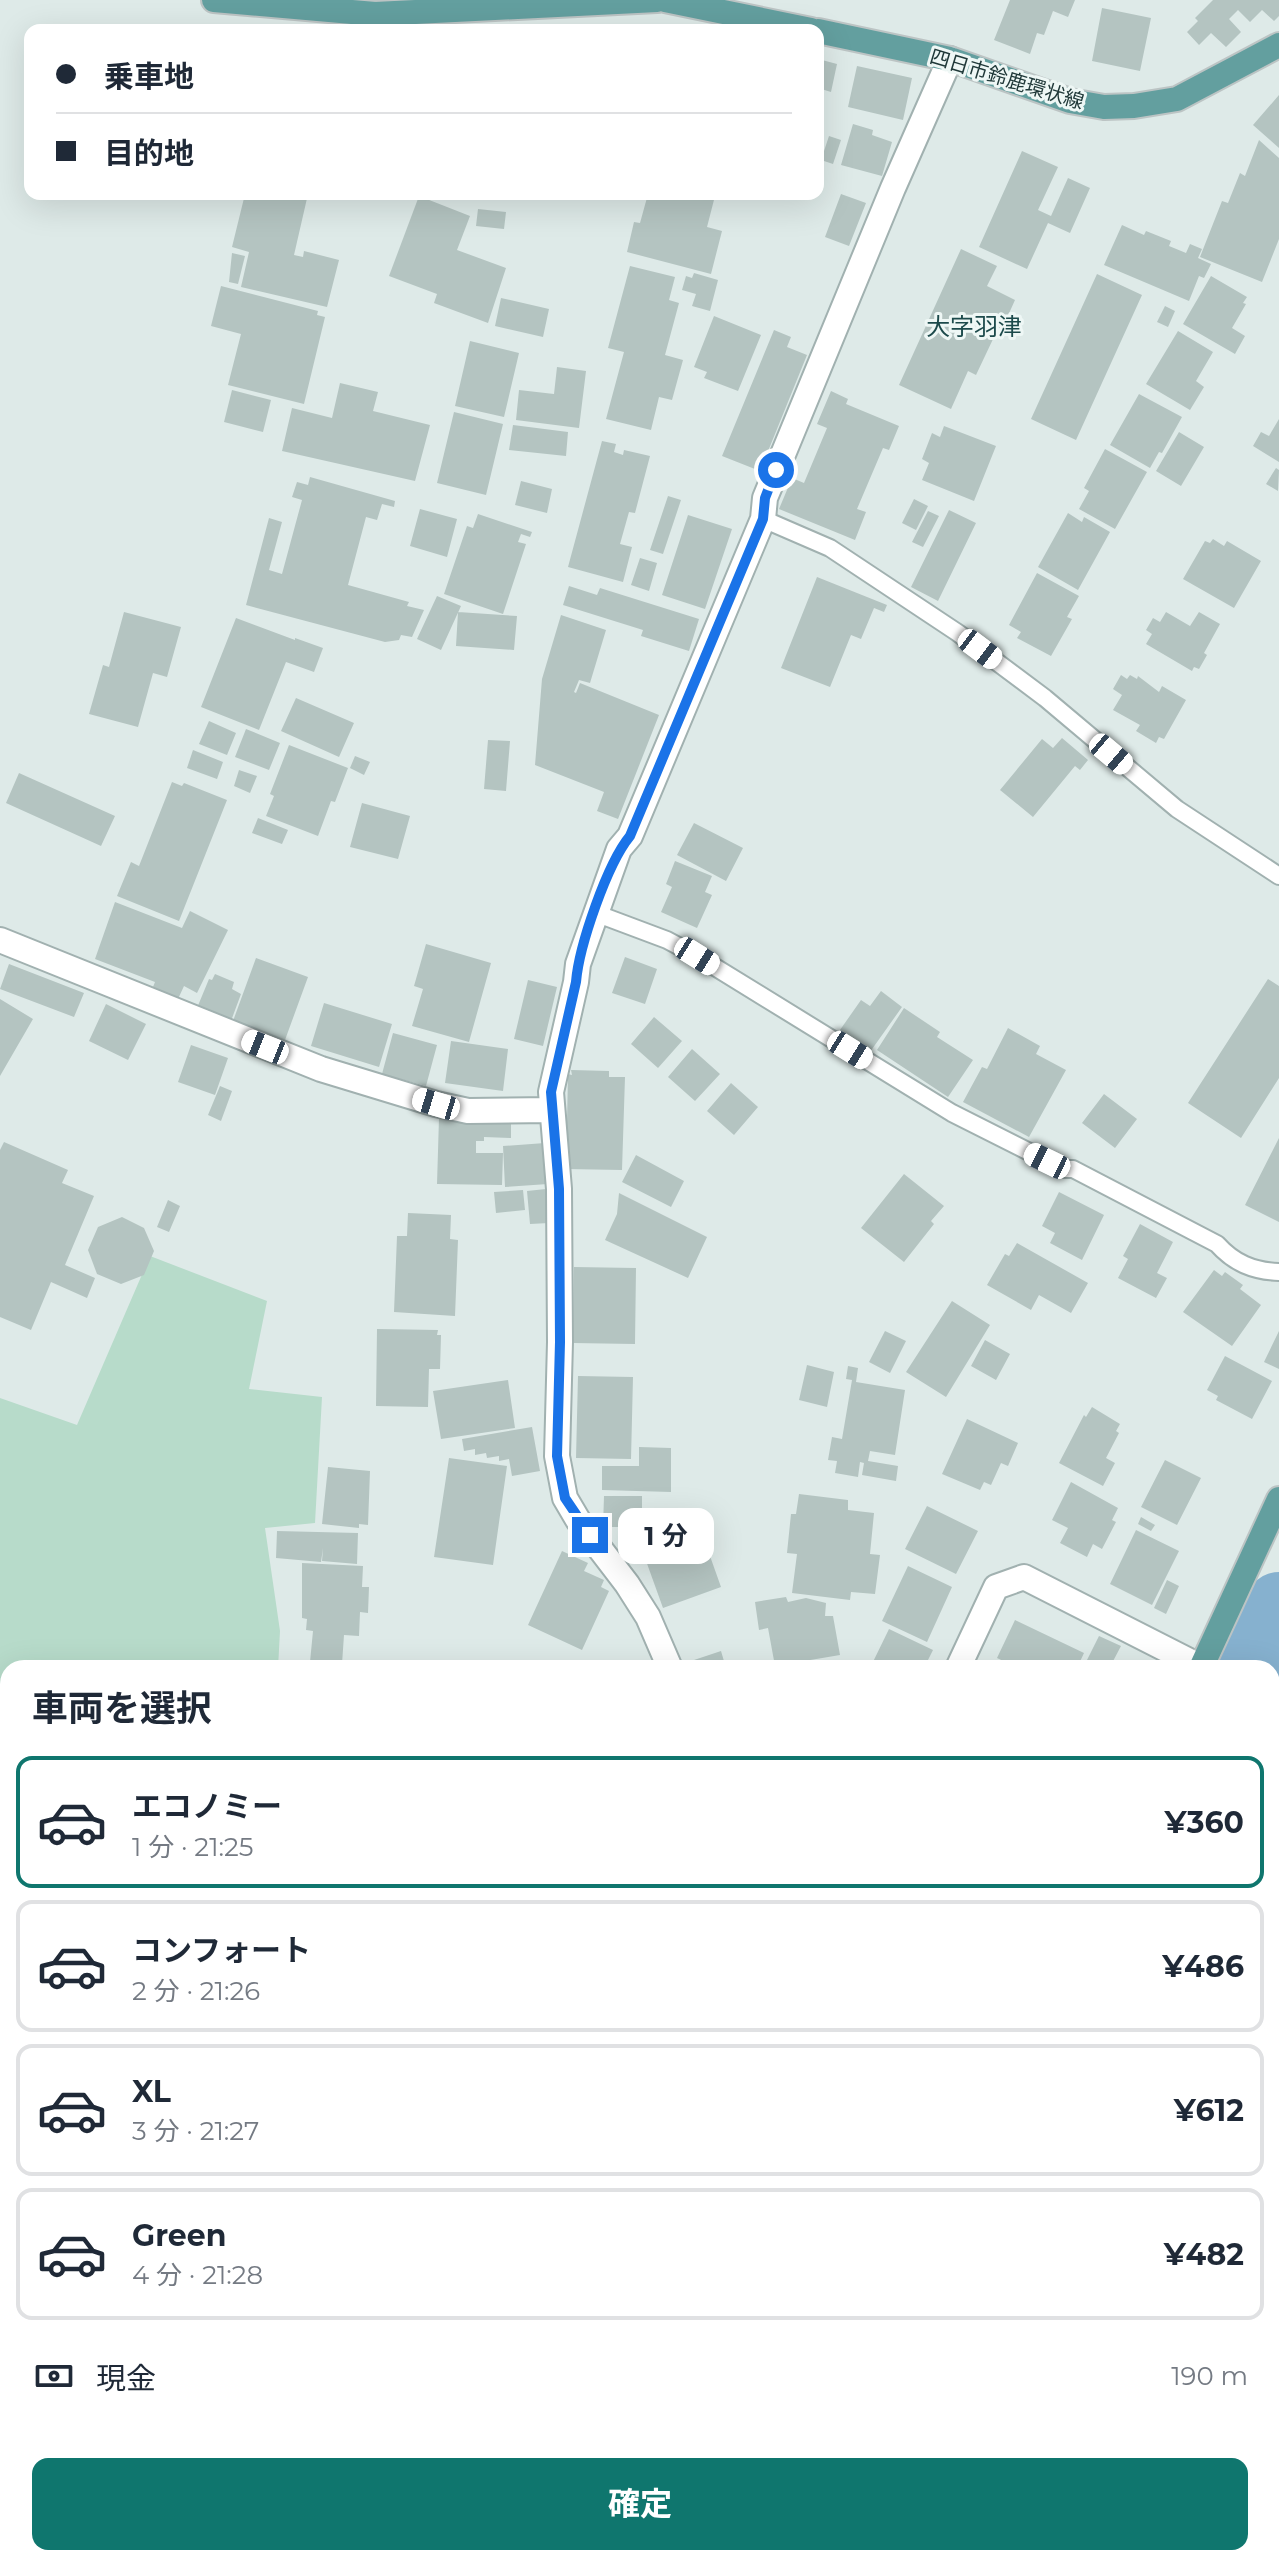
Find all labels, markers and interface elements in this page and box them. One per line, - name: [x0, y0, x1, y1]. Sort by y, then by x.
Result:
- street label: 四日市鈴鹿環状線: [927, 44, 1087, 114]
- text: 乗車地: [104, 58, 194, 95]
- text: 目的地: [104, 135, 194, 172]
- district label: 大字羽津: [926, 312, 1022, 341]
- route start: [758, 452, 794, 488]
- car: [954, 625, 1006, 673]
- car: [1085, 729, 1137, 779]
- car: [670, 933, 724, 979]
- car: [238, 1027, 292, 1067]
- car: [823, 1027, 877, 1073]
- car: [410, 1086, 462, 1122]
- car: [1020, 1140, 1074, 1182]
- callout: 1 分: [618, 1507, 714, 1563]
- route end: [572, 1517, 608, 1553]
- text: 1 分: [644, 1520, 688, 1552]
- text: 車両を選択: [32, 1686, 212, 1730]
- icon: car: [36, 1786, 108, 1858]
- text: エコノミー: [132, 1788, 282, 1825]
- text: ¥360: [1164, 1804, 1244, 1841]
- text: 1 分 · 21:25: [132, 1831, 254, 1863]
- icon: car: [36, 1930, 108, 2002]
- text: コンフォート: [132, 1932, 311, 1969]
- text: ¥486: [1162, 1948, 1244, 1985]
- text: 2 分 · 21:26: [132, 1975, 260, 2007]
- text: XL: [132, 2073, 171, 2110]
- icon: car: [36, 2074, 108, 2146]
- text: ¥612: [1174, 2092, 1244, 2129]
- text: 3 分 · 21:27: [132, 2115, 259, 2147]
- text: Green: [132, 2217, 226, 2254]
- icon: car: [36, 2218, 108, 2290]
- text: ¥482: [1164, 2236, 1244, 2273]
- text: 4 分 · 21:28: [132, 2259, 263, 2291]
- icon: cash: [32, 2354, 76, 2398]
- text: 現金: [96, 2360, 156, 2397]
- text: 190 m: [1171, 2360, 1248, 2392]
- button: 確定: [32, 2458, 1248, 2550]

